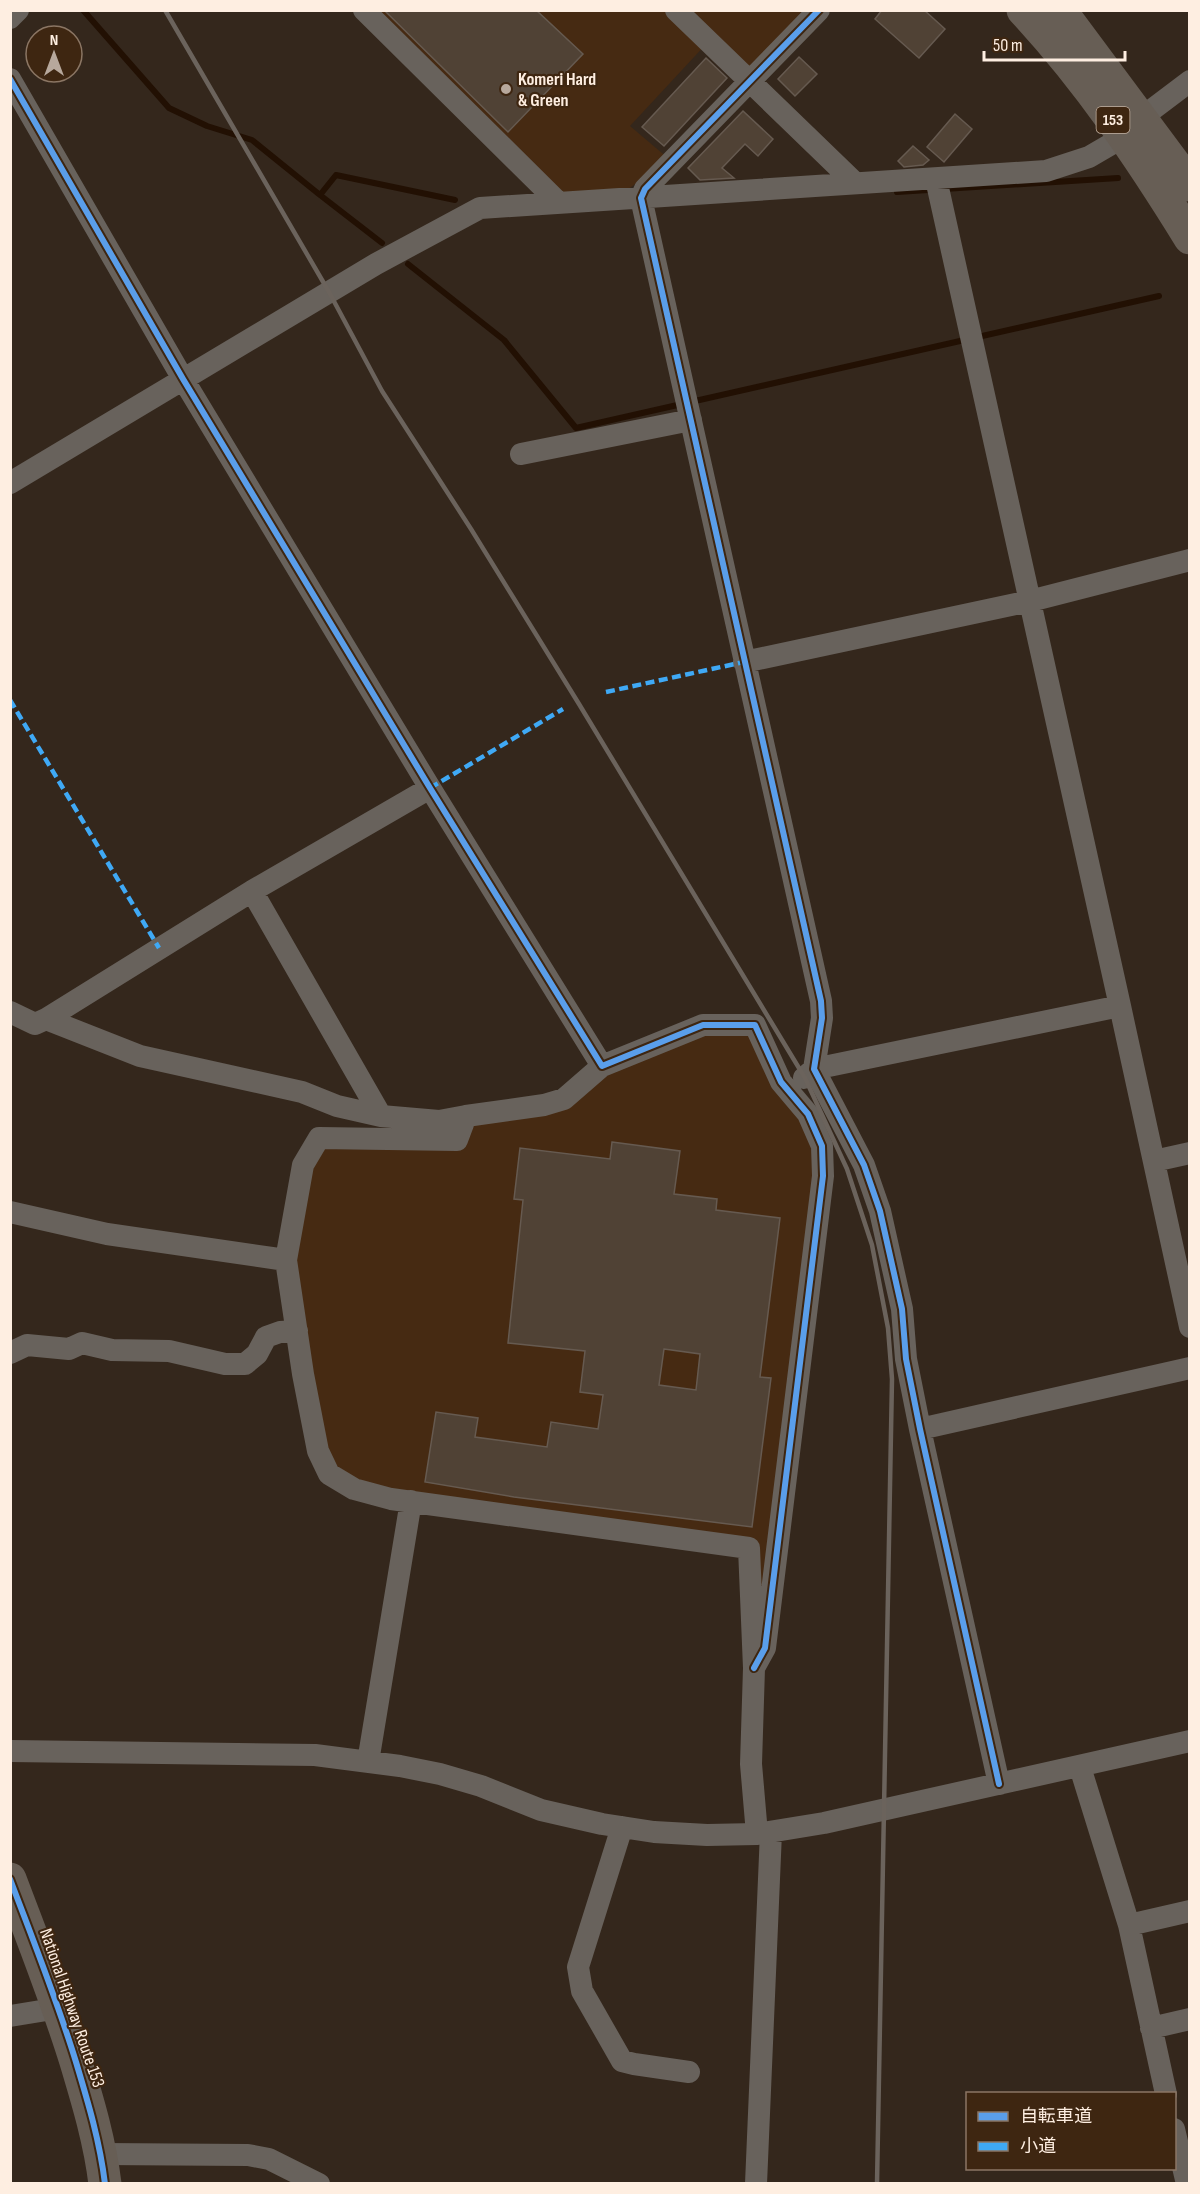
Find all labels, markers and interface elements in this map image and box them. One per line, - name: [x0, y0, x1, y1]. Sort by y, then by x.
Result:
- north arrow: [24, 24, 84, 84]
- scale bar: [984, 24, 1125, 62]
- text: N: [50, 31, 58, 50]
- text: 50 m: [993, 35, 1023, 56]
- place label: Komeri Hard & Green: [518, 69, 596, 111]
- marker: Komeri Hard & Green: [499, 82, 513, 96]
- road number: 153: [1096, 107, 1130, 133]
- street label: National Highway Route 153: [35, 1926, 109, 2090]
- legend: [966, 2092, 1176, 2170]
- text: 自転車道: [1020, 2106, 1092, 2127]
- text: 小道: [1020, 2136, 1056, 2157]

